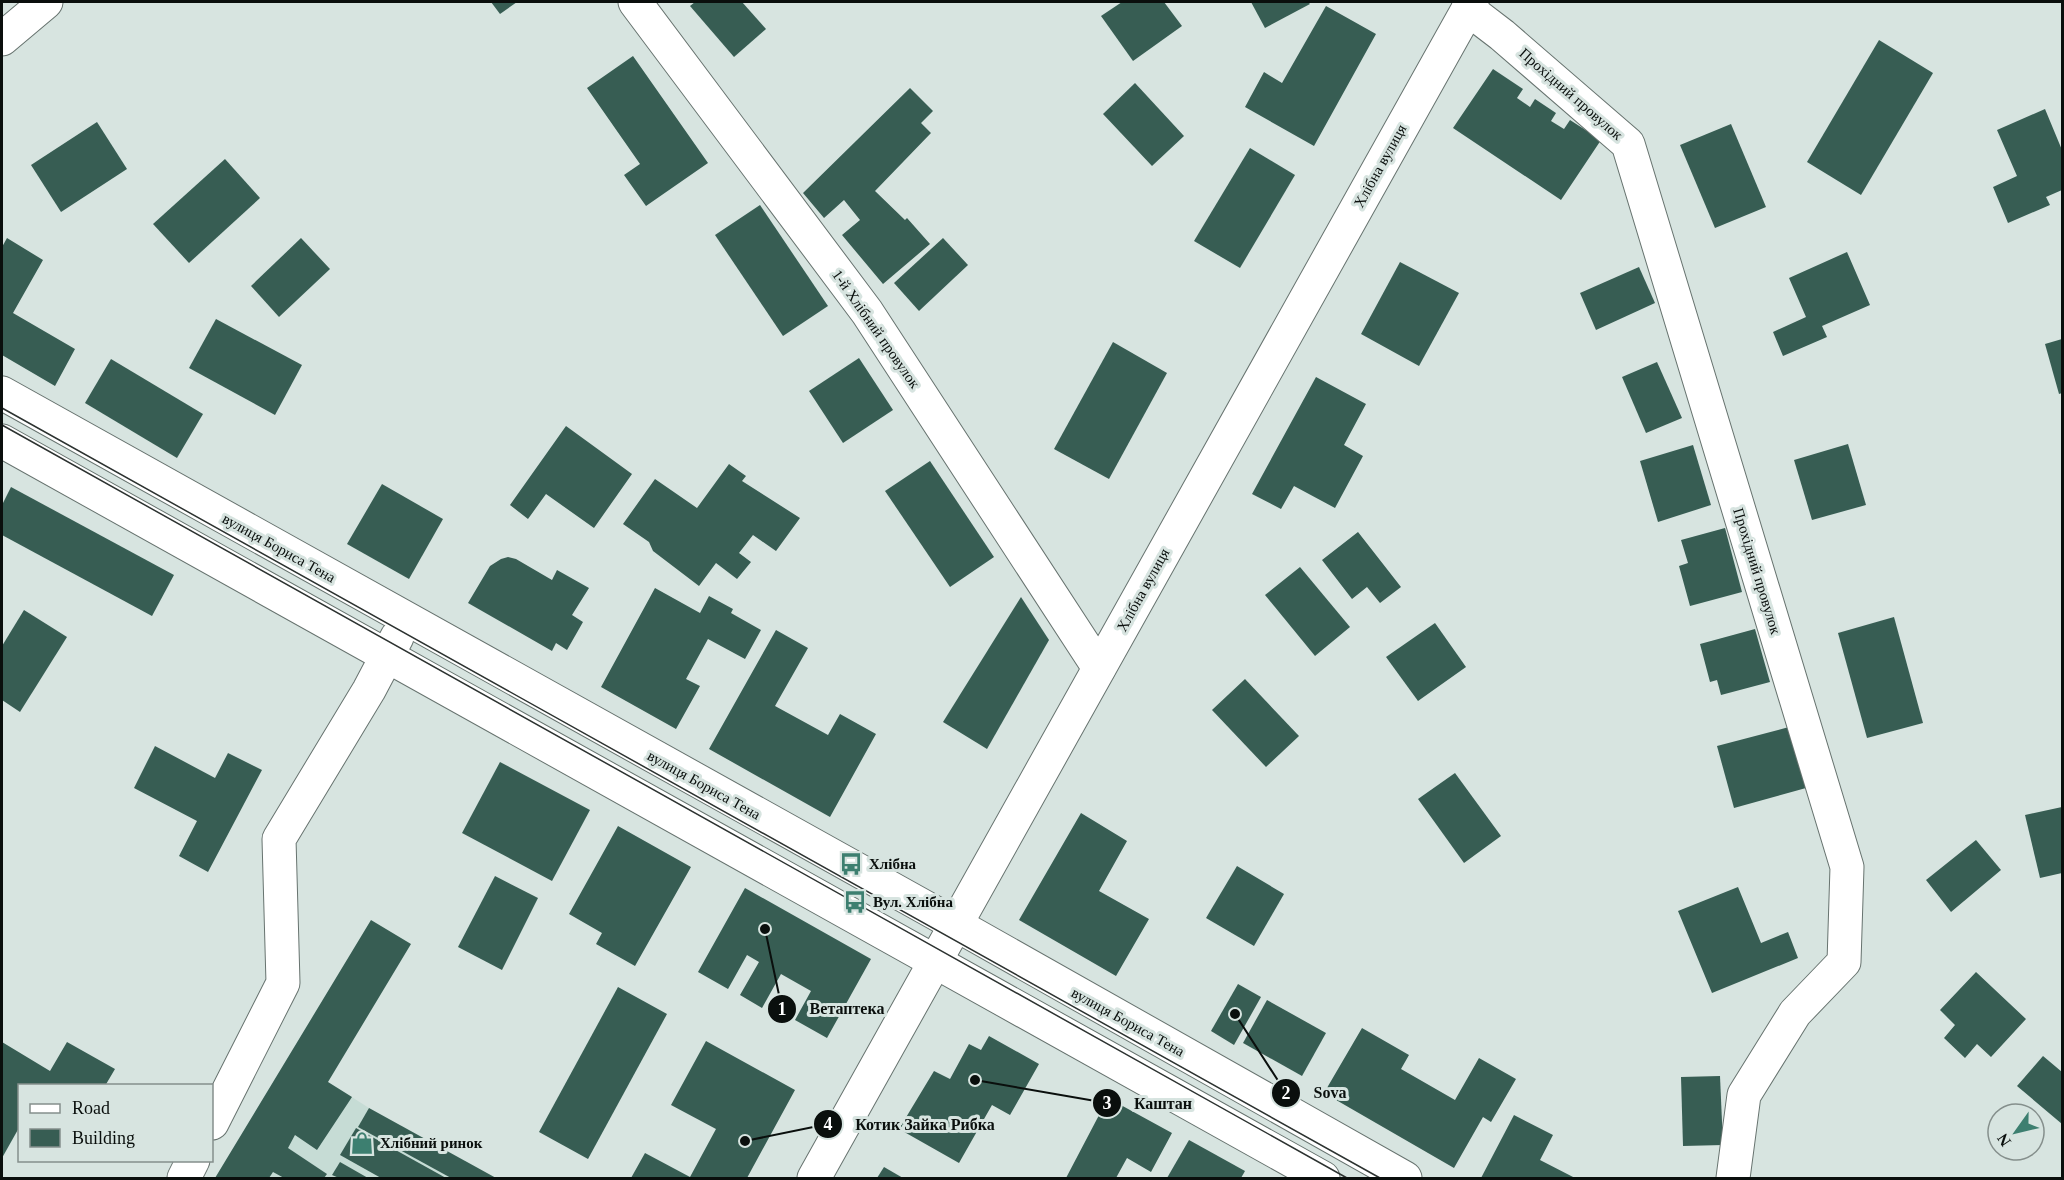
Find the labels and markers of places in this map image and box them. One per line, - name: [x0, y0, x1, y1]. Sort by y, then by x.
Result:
- bus stop icon: Хлібна: [838, 851, 864, 877]
- place label: Хлібна: [869, 856, 917, 872]
- bus stop icon: Вул. Хлібна: [842, 889, 868, 915]
- place label: Вул. Хлібна: [873, 894, 953, 910]
- callout: Ветаптека: [767, 992, 896, 1026]
- callout: Sova: [1271, 1076, 1358, 1110]
- callout: Каштан: [1092, 1086, 1204, 1120]
- callout: Котик Зайка Рибка: [813, 1107, 1006, 1141]
- shop icon: Хлібний ринок: [349, 1130, 375, 1156]
- place label: Хлібний ринок: [380, 1135, 483, 1151]

